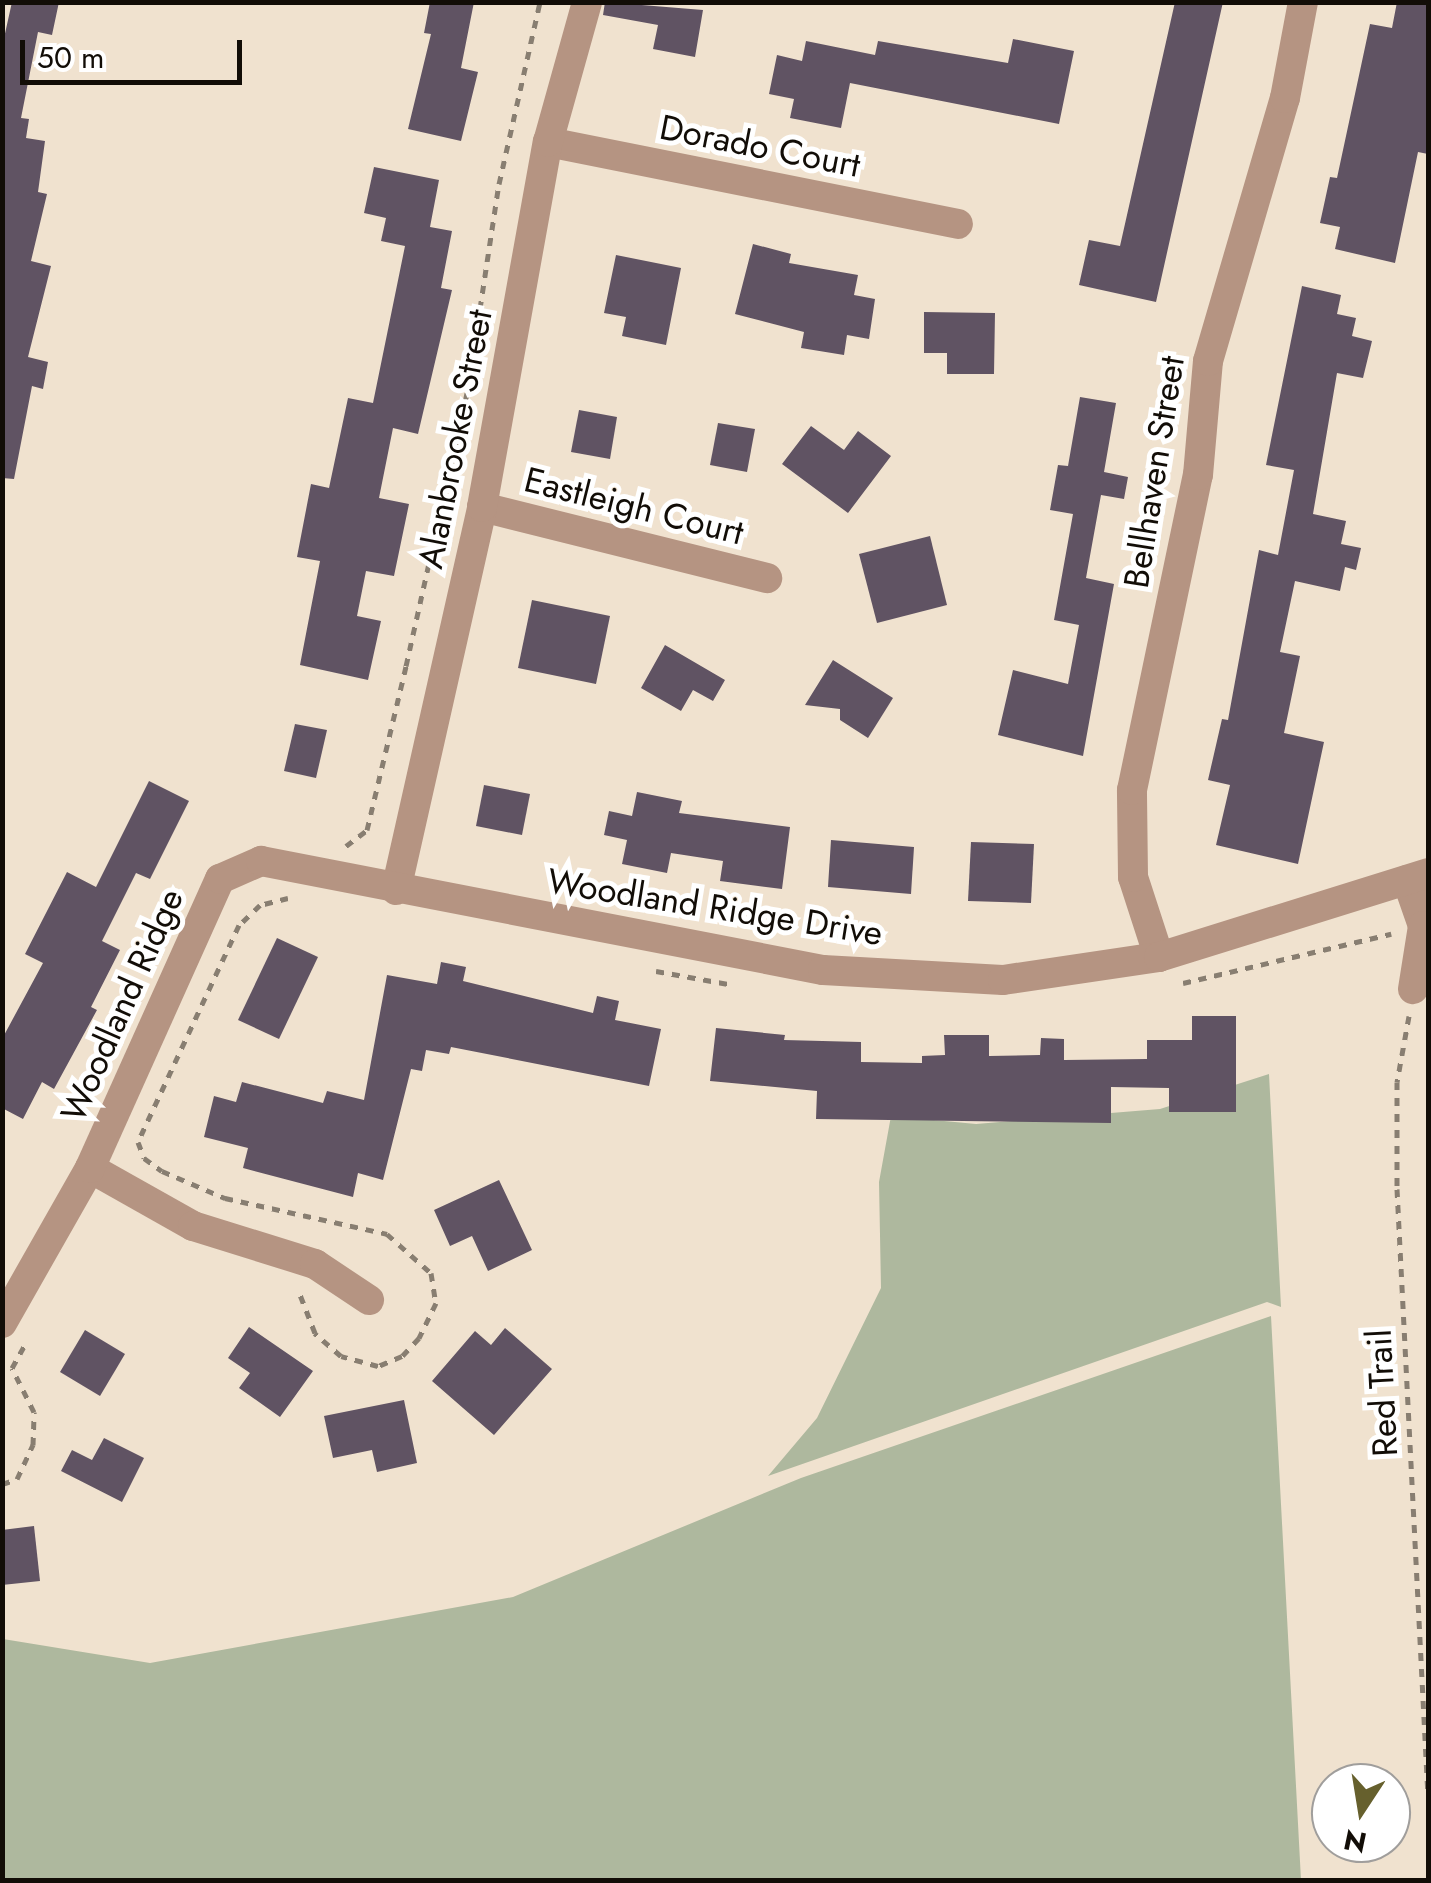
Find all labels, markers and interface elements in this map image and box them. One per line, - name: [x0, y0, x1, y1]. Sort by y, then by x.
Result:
- scale bar: [25, 20, 248, 82]
- text: 50 m: [37, 36, 104, 79]
- street label: Dorado Court: [656, 106, 864, 186]
- street label: Alanbrooke Street: [409, 306, 501, 572]
- street label: Bellhaven Street: [1115, 353, 1193, 591]
- street label: Eastleigh Court: [520, 458, 748, 554]
- street label: Woodland Ridge Drive: [544, 860, 886, 954]
- street label: Woodland Ridge: [52, 882, 192, 1128]
- street label: Red Trail: [1358, 1328, 1406, 1458]
- north arrow: [1311, 1763, 1411, 1863]
- text: N: [1340, 1819, 1370, 1863]

